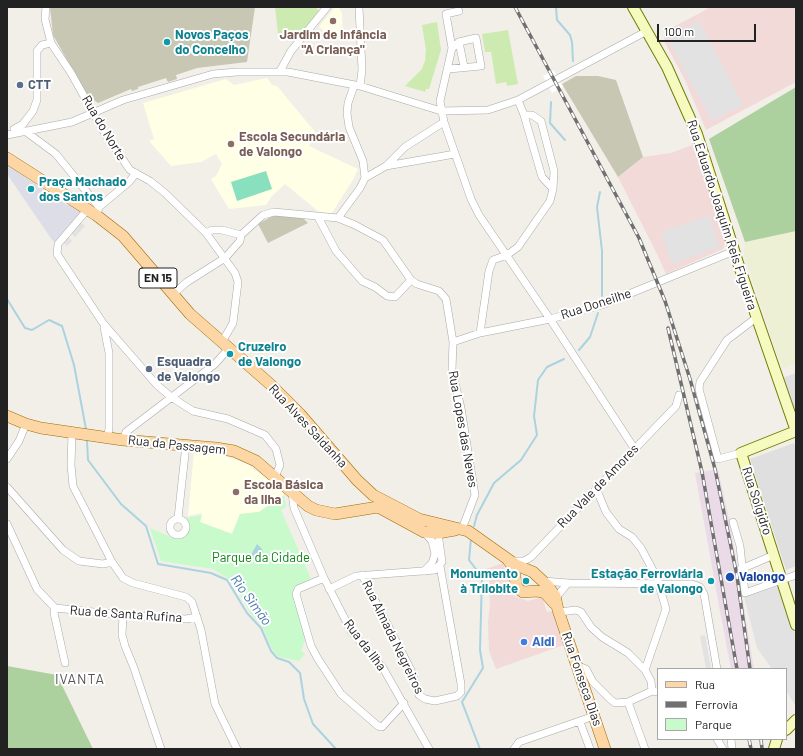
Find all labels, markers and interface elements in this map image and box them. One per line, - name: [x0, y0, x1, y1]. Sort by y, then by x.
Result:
- marker: Jardim de Infância "A Criança": [328, 16, 338, 26]
- scale bar: [659, 16, 758, 42]
- text: 100 m: [664, 24, 694, 38]
- place label: Novos Paços do Concelho: [175, 27, 248, 58]
- place label: Jardim de Infância "A Criança": [279, 27, 387, 58]
- marker: Novos Paços do Concelho: [162, 37, 172, 47]
- place label: CTT: [28, 77, 51, 93]
- marker: CTT: [15, 80, 25, 90]
- street label: Rua do Norte: [78, 93, 130, 163]
- street label: Rua Eduardo Joaquim Reis Figueira: [684, 118, 760, 312]
- place label: Escola Secundária de Valongo: [239, 129, 345, 160]
- marker: Escola Secundária de Valongo: [226, 139, 236, 149]
- place label: Praça Machado dos Santos: [39, 174, 127, 205]
- marker: Praça Machado dos Santos: [26, 184, 36, 194]
- road number: EN 15: [139, 268, 177, 288]
- street label: Rua Doneilhe: [559, 285, 633, 323]
- place label: Cruzeiro de Valongo: [238, 339, 301, 370]
- marker: Cruzeiro de Valongo: [225, 349, 235, 359]
- place label: Esquadra de Valongo: [157, 354, 220, 385]
- marker: Esquadra de Valongo: [144, 364, 154, 374]
- street label: Rua Lopes das Neves: [445, 369, 481, 489]
- street label: Rua Alves Saldanha: [265, 381, 351, 471]
- street label: Rua da Passagem: [127, 432, 227, 458]
- street label: Rua Vale de Amores: [554, 441, 642, 531]
- street label: Rua Solgidro: [739, 465, 775, 537]
- place label: Escola Básica da Ilha: [244, 477, 323, 508]
- marker: Escola Básica da Ilha: [231, 487, 241, 497]
- park label: Parque da Cidade: [212, 550, 310, 566]
- place label: Monumento à Trilobite: [450, 566, 518, 597]
- place label: Estação Ferroviária de Valongo: [591, 566, 703, 597]
- place label: Valongo: [739, 569, 785, 585]
- water label: Rio Simão: [227, 571, 275, 629]
- marker: Valongo: [724, 571, 736, 583]
- marker: Monumento à Trilobite: [521, 576, 531, 586]
- marker: Estação Ferroviária de Valongo: [706, 576, 716, 586]
- street label: Rua Almada Negreiros: [359, 578, 427, 696]
- street label: Rua de Santa Rufina: [69, 602, 183, 626]
- street label: Rua da Ilha: [341, 616, 389, 674]
- street label: Rua Fonseca Dias: [559, 630, 605, 728]
- place label: Aldi: [532, 634, 555, 650]
- marker: Aldi: [519, 637, 529, 647]
- legend: [657, 668, 787, 740]
- district label: IVANTA: [55, 671, 105, 687]
- text: Rua: [695, 677, 715, 691]
- text: Ferrovia: [695, 697, 738, 711]
- text: Parque: [695, 717, 732, 731]

